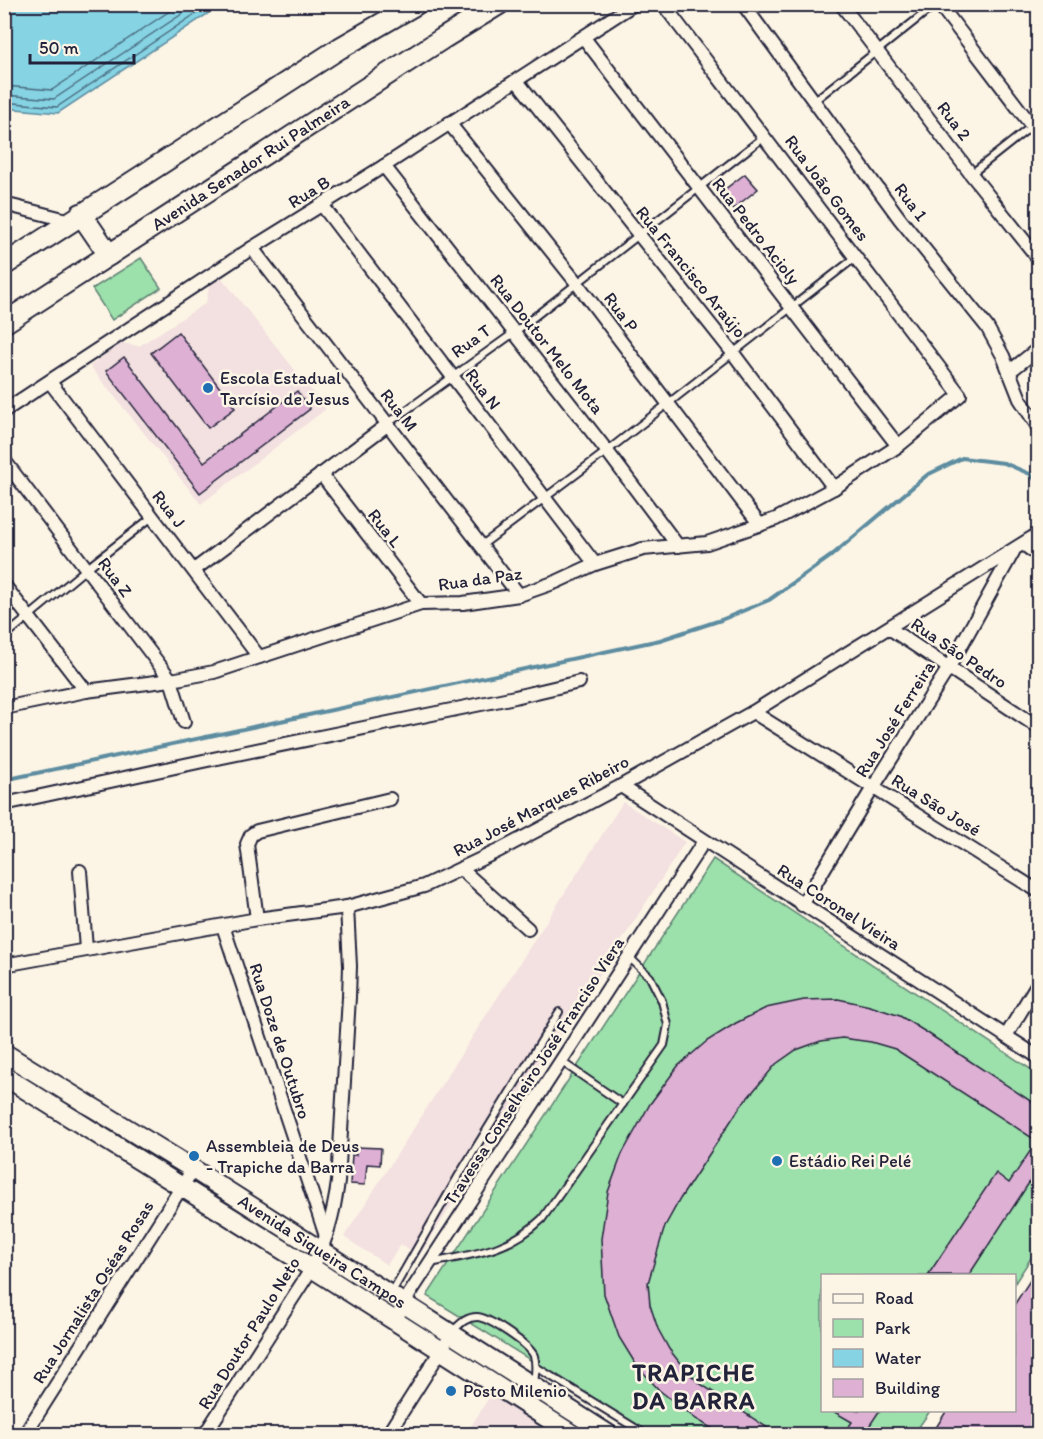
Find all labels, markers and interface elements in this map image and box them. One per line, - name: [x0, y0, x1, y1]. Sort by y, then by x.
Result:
- scale bar: [30, 27, 134, 65]
- text: 50 m: [39, 37, 79, 59]
- street label: Avenida Senador Rui Palmeira: [147, 90, 354, 235]
- street label: Rua 2: [932, 97, 976, 145]
- street label: Rua João Gomes: [780, 131, 874, 245]
- street label: Rua B: [284, 171, 334, 213]
- street label: Rua Pedro Acioly: [707, 173, 805, 289]
- street label: Rua 1: [890, 179, 932, 225]
- street label: Rua Francisco Araújo: [631, 202, 751, 342]
- street label: Rua Doutor Melo Mota: [485, 269, 609, 419]
- street label: Rua P: [599, 288, 643, 336]
- street label: Rua T: [447, 319, 495, 363]
- street label: Rua N: [460, 364, 506, 414]
- place label: Escola Estadual Tarcísio de Jesus: [220, 367, 350, 410]
- marker: Escola Estadual Tarcísio de Jesus: [201, 381, 215, 395]
- street label: Rua M: [375, 384, 423, 436]
- street label: Rua J: [147, 486, 191, 532]
- street label: Rua L: [363, 504, 407, 552]
- street label: Rua Z: [93, 553, 137, 601]
- street label: Rua da Paz: [437, 562, 523, 596]
- street label: Rua São Pedro: [907, 613, 1011, 693]
- street label: Rua José Ferreira: [850, 656, 940, 781]
- street label: Rua José Marques Ribeiro: [449, 750, 633, 862]
- street label: Rua São José: [887, 769, 985, 841]
- street label: Rua Coronel Vieira: [773, 859, 905, 956]
- street label: Travessa Conselheiro José Franciso Viera: [439, 932, 629, 1209]
- street label: Rua Doze de Outubro: [244, 960, 316, 1122]
- place label: Assembleia de Deus - Trapiche da Barra: [206, 1135, 359, 1178]
- marker: Assembleia de Deus - Trapiche da Barra: [187, 1149, 201, 1163]
- place label: Estádio Rei Pelé: [789, 1150, 911, 1172]
- marker: Estádio Rei Pelé: [770, 1154, 784, 1168]
- street label: Avenida Siqueira Campos: [234, 1190, 410, 1313]
- street label: Rua Jornalista Oséas Rosas: [28, 1196, 158, 1388]
- street label: Rua Doutor Paulo Neto: [193, 1253, 305, 1413]
- legend: [821, 1274, 1016, 1412]
- text: Road: [875, 1287, 914, 1309]
- text: Park: [875, 1317, 910, 1339]
- text: Water: [875, 1347, 921, 1369]
- district label: TRAPICHE DA BARRA: [631, 1358, 756, 1415]
- text: Building: [875, 1377, 941, 1399]
- place label: Posto Milenio: [463, 1380, 567, 1402]
- marker: Posto Milenio: [444, 1384, 458, 1398]

